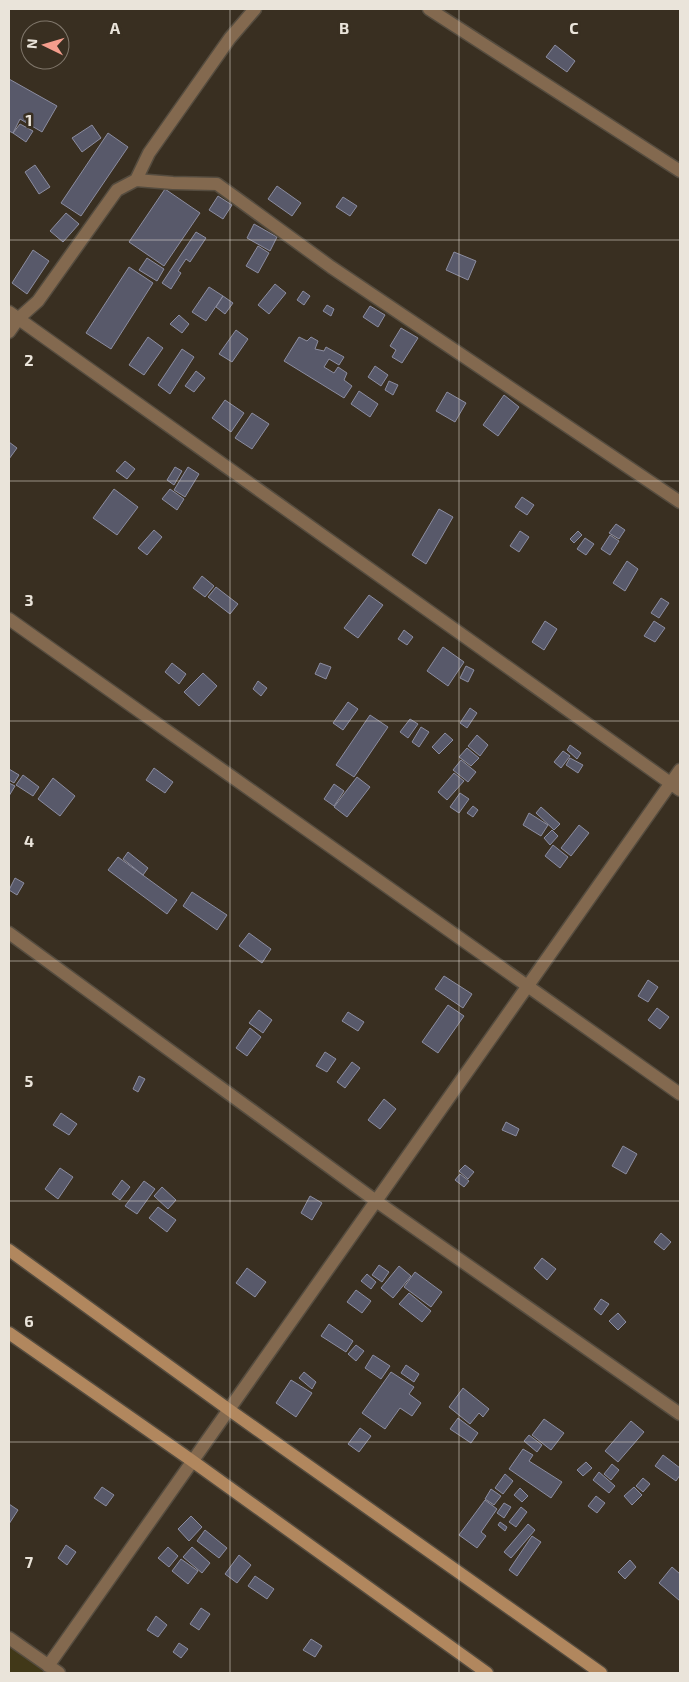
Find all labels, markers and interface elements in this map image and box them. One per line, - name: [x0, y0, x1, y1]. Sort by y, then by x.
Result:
- text: A: [110, 18, 121, 37]
- text: B: [339, 18, 349, 37]
- text: C: [569, 18, 579, 37]
- north arrow: [20, 20, 70, 70]
- text: N: [23, 38, 40, 50]
- text: 1: [26, 110, 32, 129]
- text: 2: [24, 350, 34, 369]
- text: 3: [24, 590, 34, 609]
- text: 4: [24, 831, 34, 850]
- text: 5: [25, 1071, 34, 1090]
- text: 6: [24, 1311, 34, 1330]
- text: 7: [25, 1552, 34, 1571]

